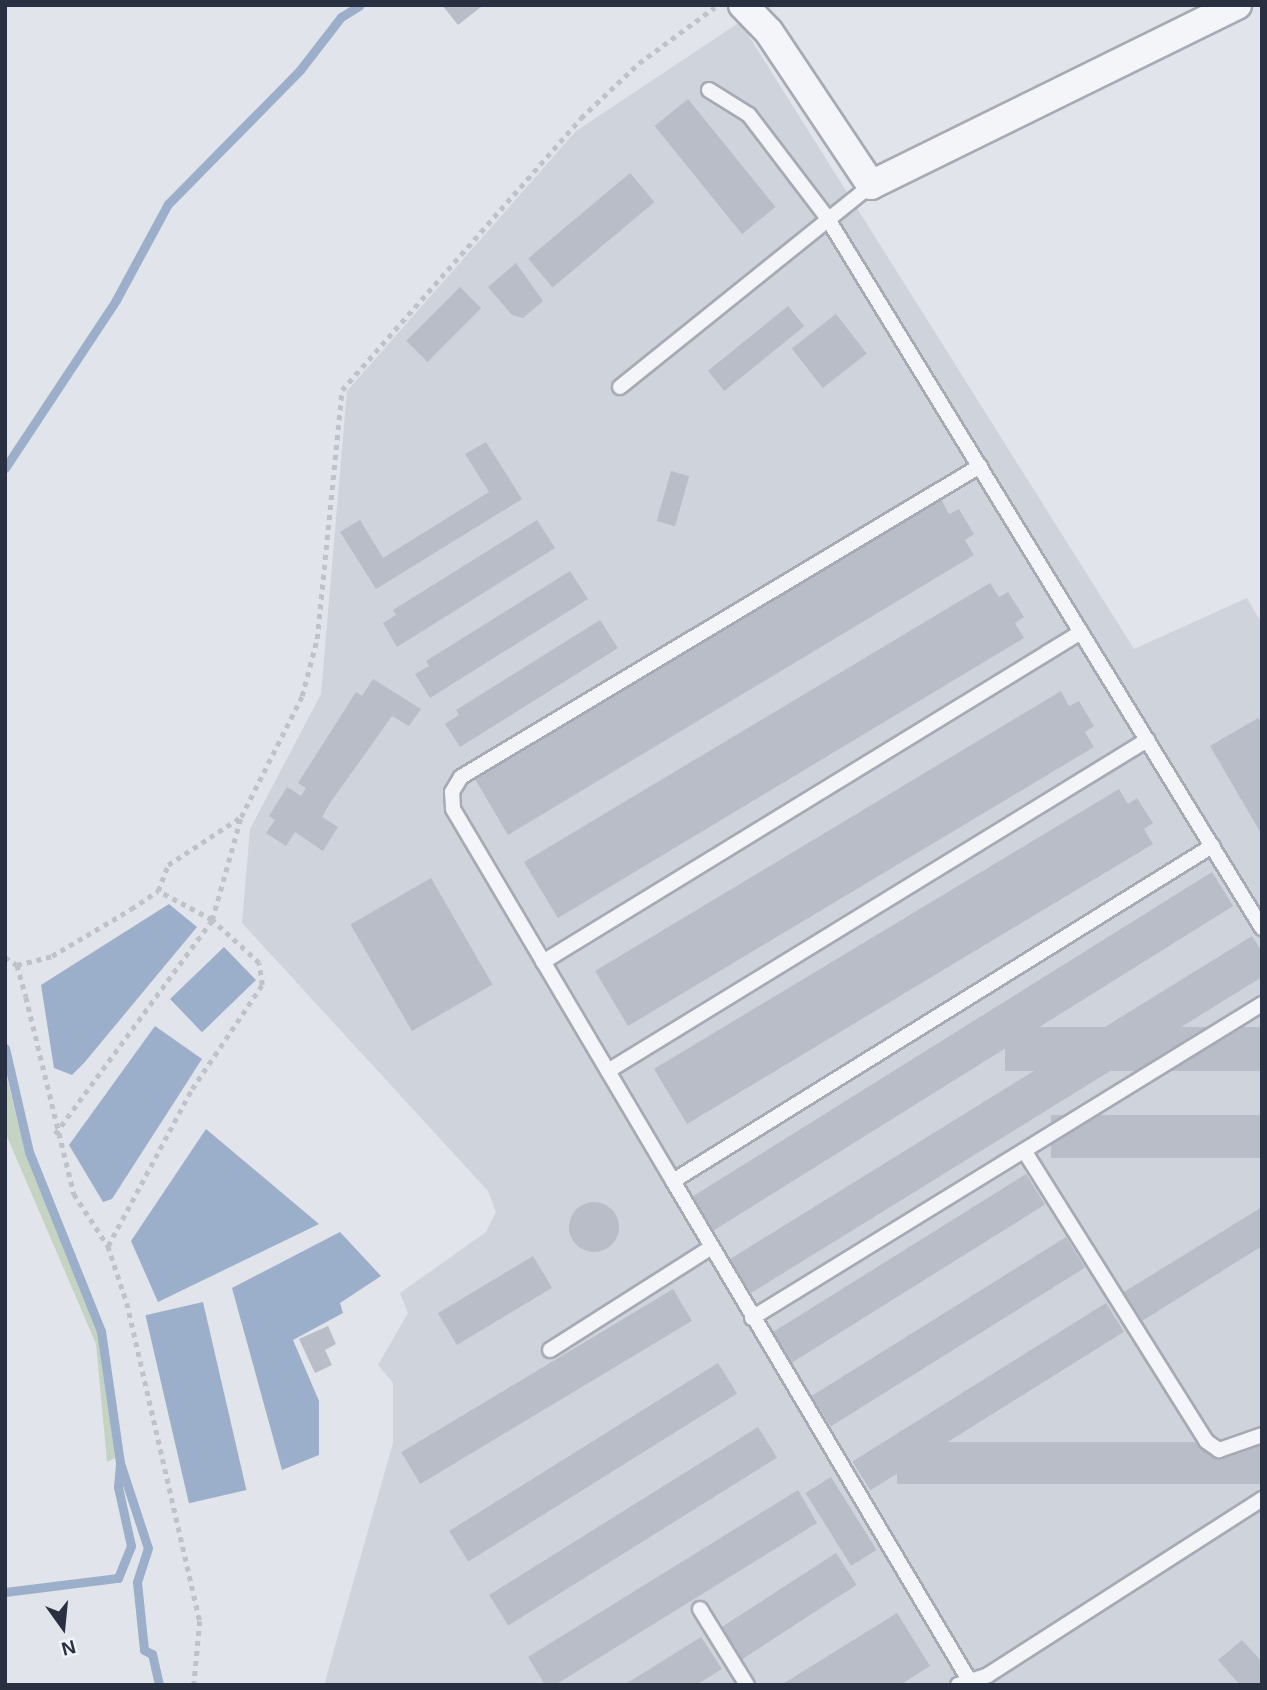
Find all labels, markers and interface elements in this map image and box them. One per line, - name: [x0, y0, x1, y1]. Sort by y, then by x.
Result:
- north arrow: [28, 1592, 98, 1662]
- text: N: [59, 1636, 78, 1660]

